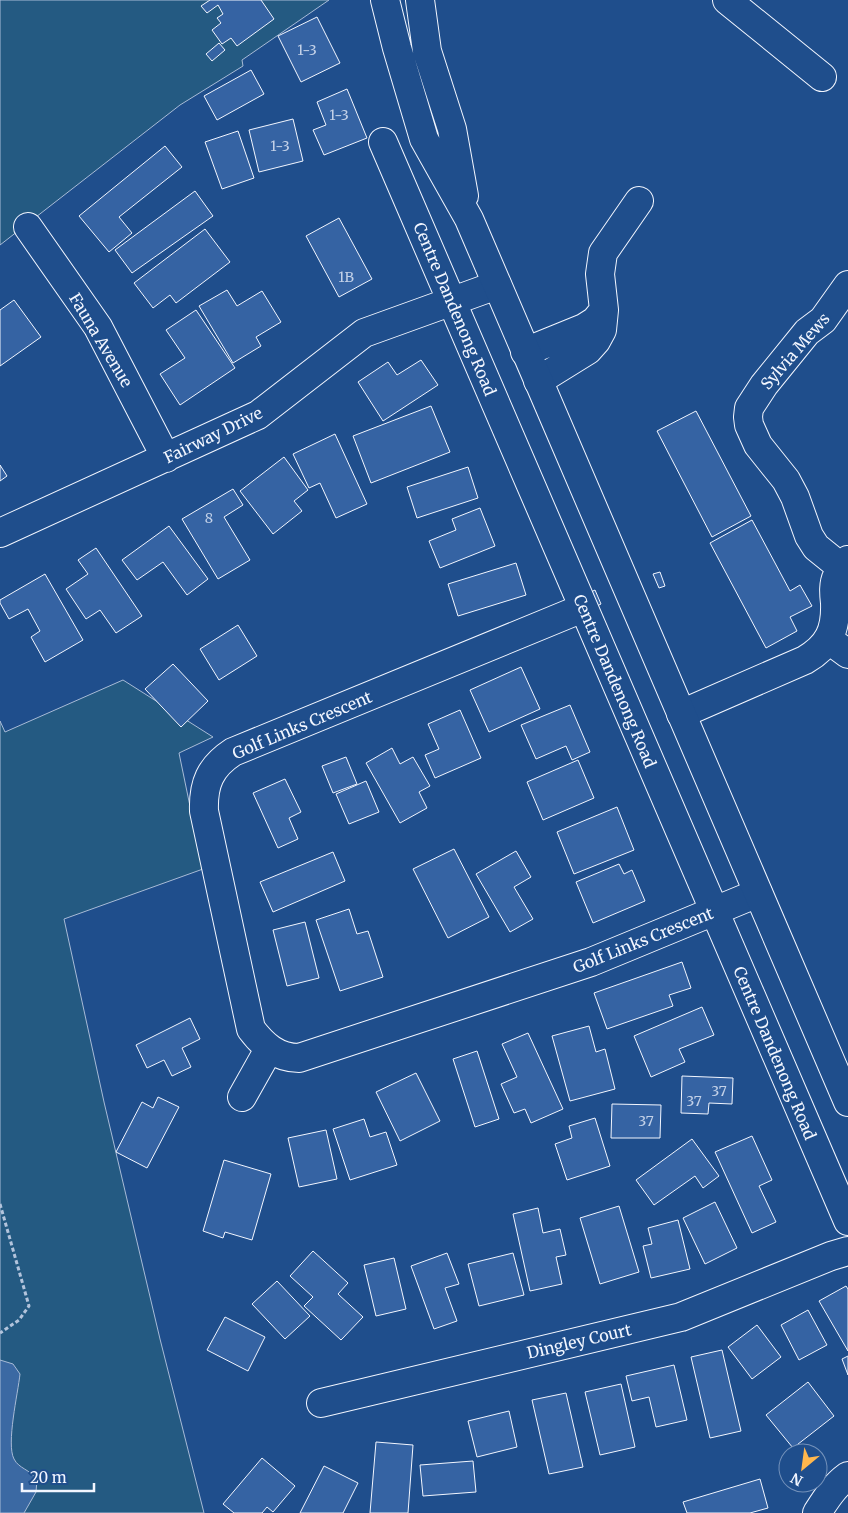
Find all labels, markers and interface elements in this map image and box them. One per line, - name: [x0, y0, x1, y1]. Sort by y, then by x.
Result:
- house number: 1-3: [297, 41, 317, 59]
- house number: 1-3: [329, 106, 349, 124]
- house number: 1-3: [270, 137, 290, 155]
- street label: Centre Dandenong Road: [409, 219, 501, 399]
- house number: 1B: [338, 268, 354, 286]
- street label: Fauna Avenue: [65, 289, 137, 391]
- street label: Sylvia Mews: [756, 308, 834, 393]
- street label: Fairway Drive: [161, 403, 265, 467]
- house number: 8: [205, 509, 213, 527]
- street label: Centre Dandenong Road: [569, 591, 661, 771]
- street label: Golf Links Crescent: [229, 686, 375, 763]
- street label: Golf Links Crescent: [570, 902, 717, 977]
- street label: Centre Dandenong Road: [729, 963, 821, 1143]
- house number: 37: [711, 1082, 727, 1100]
- house number: 37: [686, 1092, 702, 1110]
- house number: 37: [638, 1112, 654, 1130]
- street label: Dingley Court: [525, 1319, 634, 1363]
- north arrow: [778, 1443, 828, 1493]
- scale bar: [22, 1460, 95, 1492]
- text: 20 m: [30, 1468, 67, 1487]
- text: N: [787, 1469, 806, 1490]

